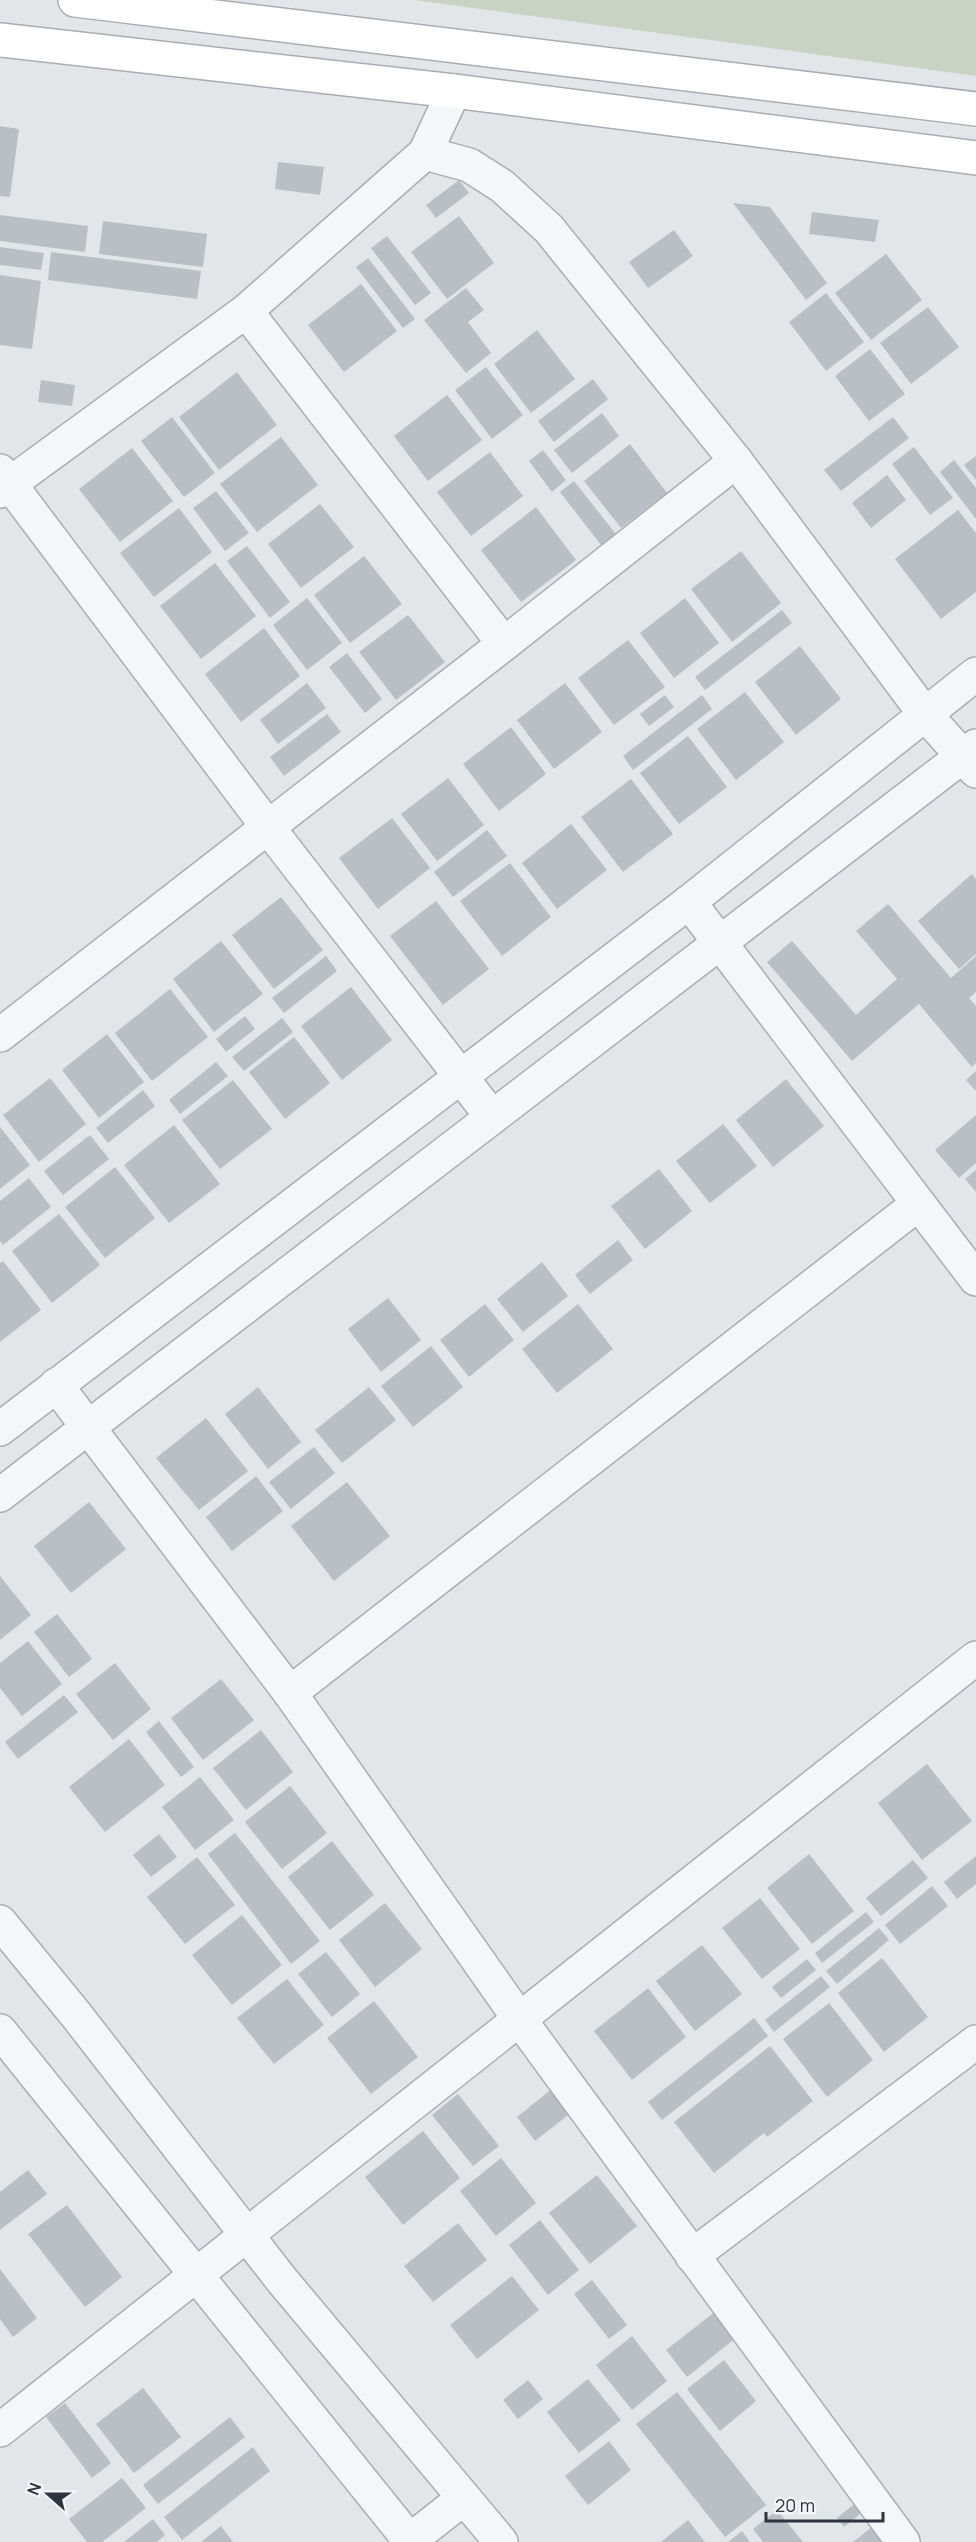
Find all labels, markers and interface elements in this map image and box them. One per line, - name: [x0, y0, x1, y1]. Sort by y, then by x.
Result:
- north arrow: [18, 2464, 78, 2524]
- text: N: [22, 2479, 46, 2498]
- scale bar: [766, 2485, 883, 2523]
- text: 20 m: [775, 2493, 815, 2517]

